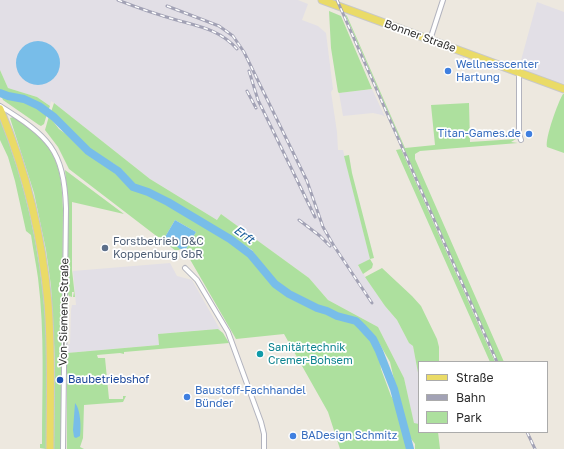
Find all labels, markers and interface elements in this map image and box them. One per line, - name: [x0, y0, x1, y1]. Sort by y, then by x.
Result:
- street label: Bonner Straße: [382, 17, 458, 55]
- place label: Wellnesscenter Hartung: [456, 58, 538, 84]
- marker: Wellnesscenter Hartung: [443, 66, 453, 76]
- place label: Titan-Games.de: [438, 127, 521, 141]
- marker: Titan-Games.de: [524, 129, 534, 139]
- water label: Erft: [231, 223, 257, 247]
- place label: Forstbetrieb D&C Koppenburg GbR: [113, 235, 204, 261]
- marker: Forstbetrieb D&C Koppenburg GbR: [100, 243, 110, 253]
- street label: Von-Siemens-Straße: [56, 258, 72, 366]
- place label: Sanitärtechnik Cremer-Bohsem: [268, 341, 353, 367]
- marker: Sanitärtechnik Cremer-Bohsem: [255, 349, 265, 359]
- legend: [418, 361, 548, 433]
- text: Straße: [456, 370, 494, 385]
- place label: Baubetriebshof: [68, 373, 149, 387]
- marker: Baubetriebshof: [55, 375, 65, 385]
- place label: Baustoff-Fachhandel Bünder: [195, 384, 306, 410]
- text: Bahn: [456, 390, 486, 405]
- marker: Baustoff-Fachhandel Bünder: [182, 392, 192, 402]
- text: Park: [456, 410, 482, 425]
- place label: BADesign Schmitz: [301, 429, 397, 443]
- marker: BADesign Schmitz: [288, 431, 298, 441]

